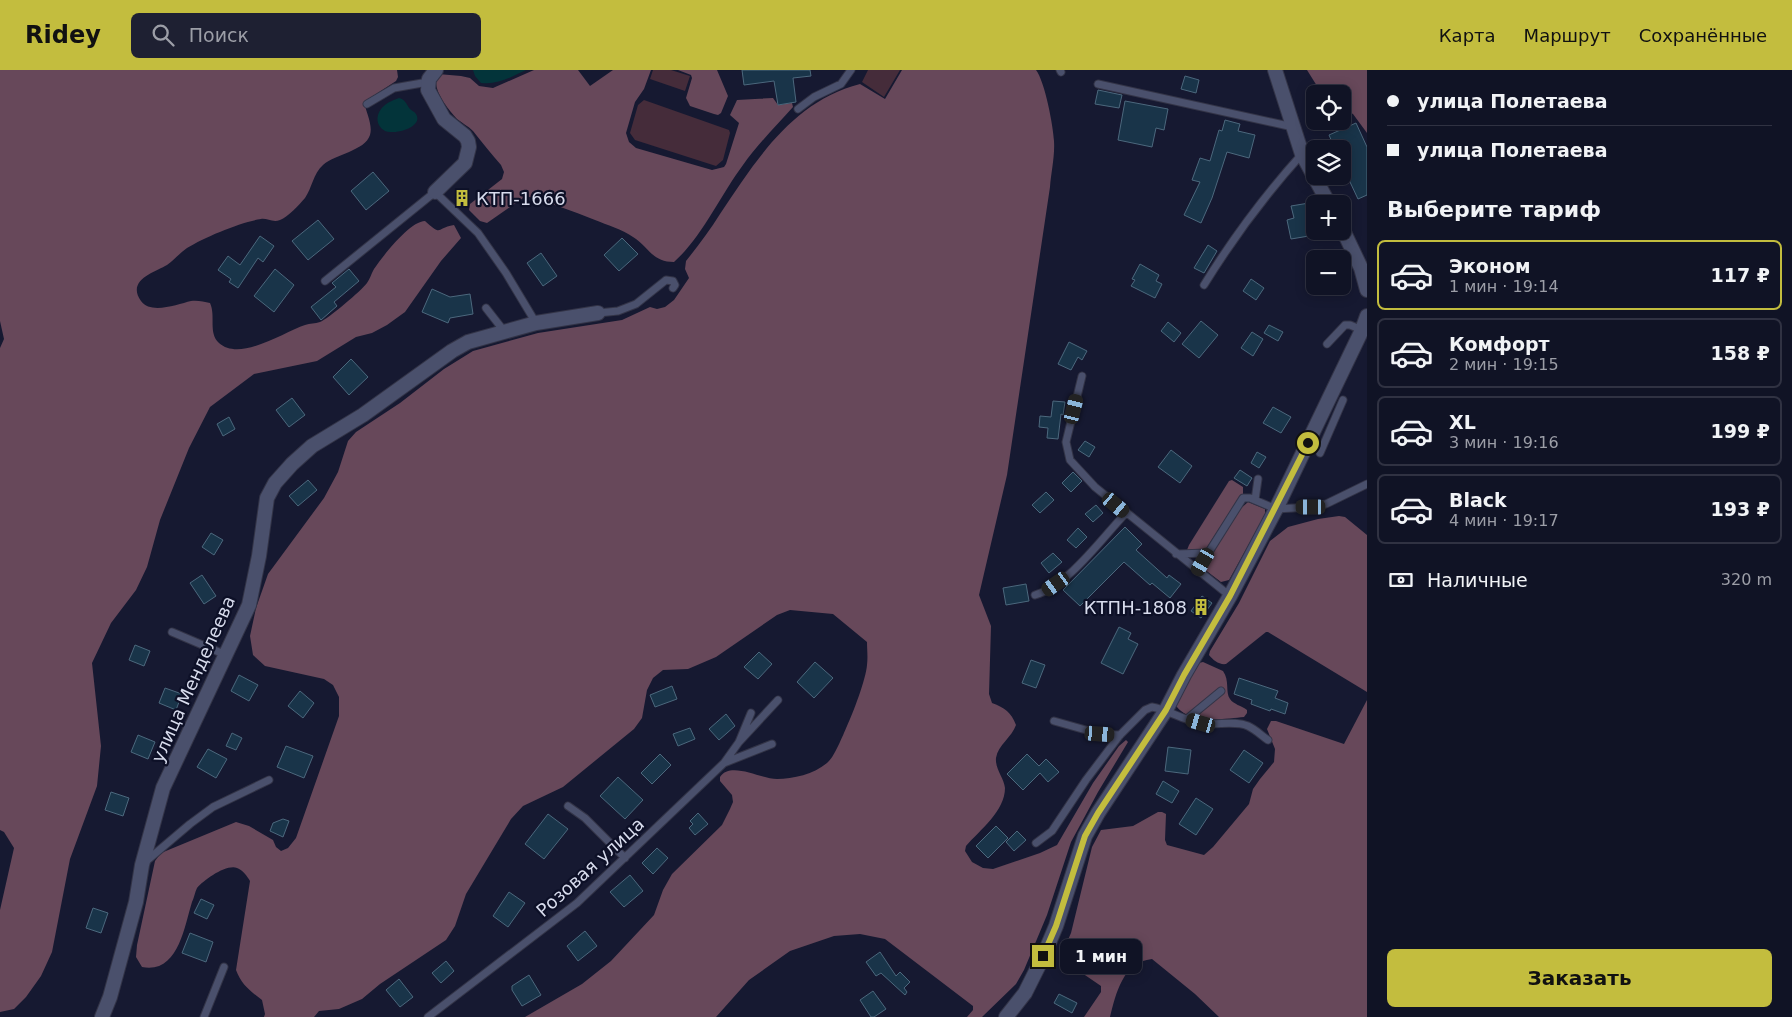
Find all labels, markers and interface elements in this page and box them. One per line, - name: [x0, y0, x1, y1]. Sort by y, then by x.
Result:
- search box: [131, 13, 481, 58]
- text: Ridey: [25, 21, 101, 49]
- icon: search: [149, 21, 177, 49]
- text: Поиск: [189, 24, 249, 46]
- text: Карта: [1439, 25, 1496, 46]
- text: Маршрут: [1524, 25, 1611, 46]
- text: Сохранённые: [1639, 25, 1767, 46]
- map controls: [1306, 85, 1351, 295]
- button: locate: [1306, 85, 1351, 130]
- text: улица Полетаева: [1417, 90, 1607, 112]
- text: улица Полетаева: [1417, 139, 1607, 161]
- button: layers: [1306, 140, 1351, 185]
- building icon: КТП-1666: [452, 188, 472, 208]
- place label: КТП-1666: [476, 188, 566, 209]
- button: +: [1306, 195, 1351, 240]
- text: Выберите тариф: [1387, 197, 1601, 222]
- button: −: [1306, 250, 1351, 295]
- icon: car: [1389, 253, 1434, 298]
- text: Эконом: [1449, 255, 1531, 277]
- text: 117 ₽: [1711, 264, 1770, 286]
- text: 1 мин · 19:14: [1449, 277, 1559, 296]
- icon: car: [1389, 331, 1434, 376]
- text: Комфорт: [1449, 333, 1550, 355]
- text: 158 ₽: [1711, 342, 1770, 364]
- text: 2 мин · 19:15: [1449, 355, 1559, 374]
- car: [1063, 393, 1084, 425]
- icon: car: [1389, 409, 1434, 454]
- text: XL: [1449, 411, 1476, 433]
- text: 199 ₽: [1711, 420, 1770, 442]
- route start: [1297, 432, 1319, 454]
- text: 3 мин · 19:16: [1449, 433, 1559, 452]
- icon: car: [1389, 487, 1434, 532]
- text: Black: [1449, 489, 1507, 511]
- car: [1099, 490, 1132, 520]
- text: 193 ₽: [1711, 498, 1770, 520]
- car: [1296, 500, 1326, 515]
- text: 4 мин · 19:17: [1449, 511, 1559, 530]
- car: [1189, 545, 1216, 579]
- icon: cash: [1387, 566, 1415, 594]
- car: [1039, 569, 1072, 599]
- text: Наличные: [1427, 569, 1528, 591]
- text: 320 m: [1721, 570, 1772, 589]
- street label: улица Менделеева: [147, 592, 239, 766]
- place label: КТПН-1808: [1084, 597, 1187, 618]
- building icon: КТПН-1808: [1191, 597, 1211, 617]
- car: [1184, 712, 1217, 734]
- car: [1084, 725, 1115, 743]
- street label: Розовая улица: [532, 813, 648, 921]
- callout: 1 мин: [1060, 938, 1143, 974]
- route end: [1032, 945, 1054, 967]
- text: 1 мин: [1075, 947, 1127, 966]
- button: Заказать: [1387, 949, 1772, 1007]

